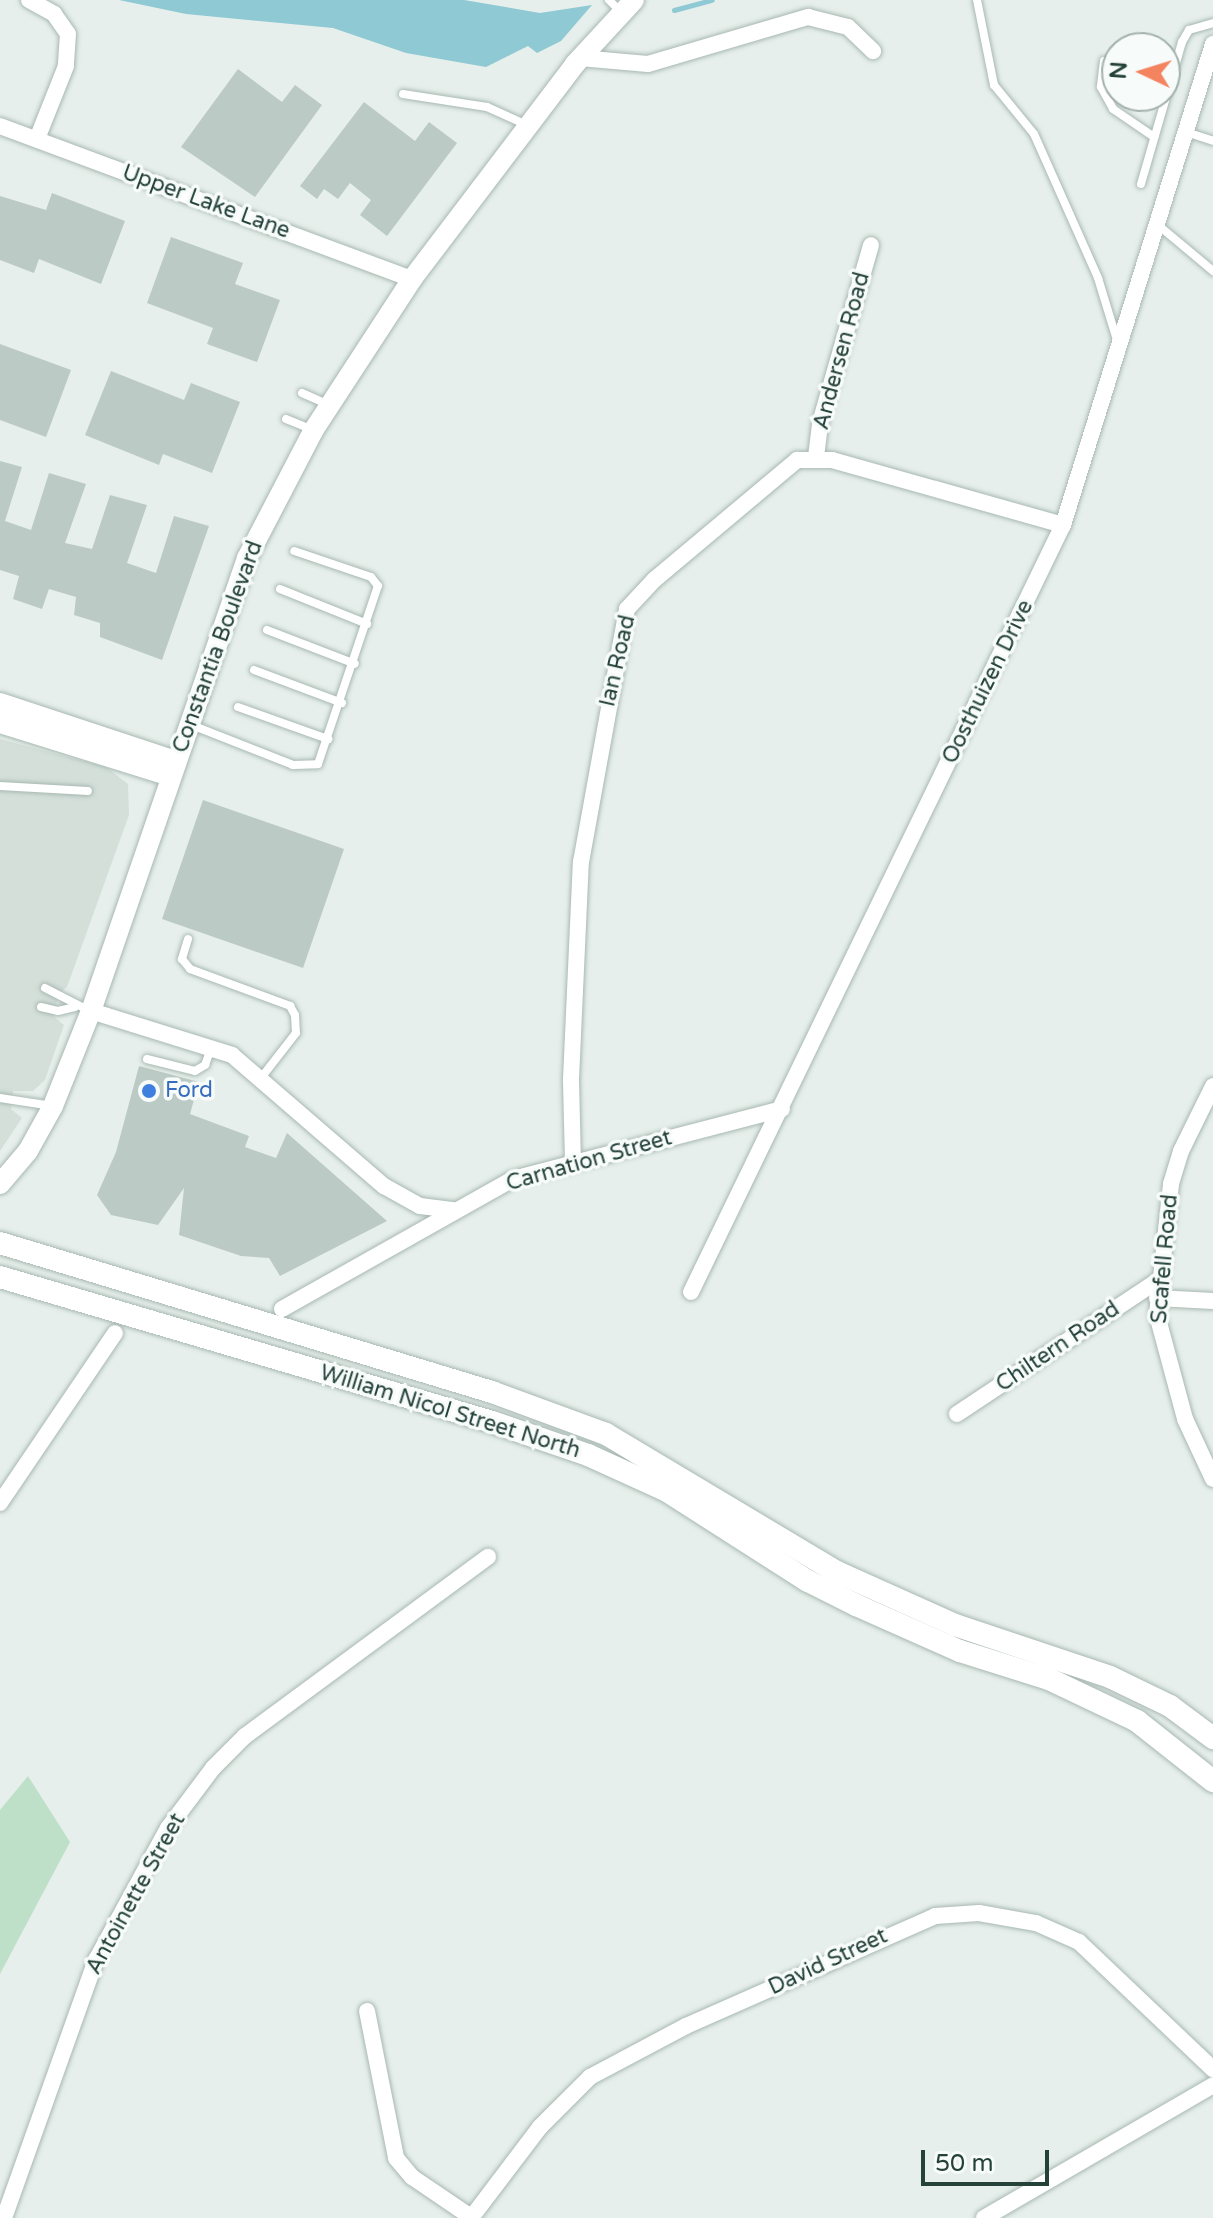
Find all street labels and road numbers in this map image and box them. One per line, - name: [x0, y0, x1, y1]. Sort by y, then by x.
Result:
- street label: Upper Lake Lane: [119, 159, 293, 245]
- street label: Andersen Road: [808, 269, 876, 433]
- street label: Constantia Boulevard: [167, 537, 269, 757]
- street label: Oosthuizen Drive: [937, 596, 1039, 768]
- street label: Ian Road: [595, 613, 641, 709]
- street label: Carnation Street: [503, 1125, 675, 1197]
- street label: Scafell Road: [1146, 1193, 1184, 1325]
- street label: Chiltern Road: [991, 1296, 1125, 1398]
- street label: William Nicol Street North: [317, 1360, 583, 1464]
- street label: Antoinette Street: [81, 1809, 191, 1979]
- street label: David Street: [764, 1923, 892, 2001]

